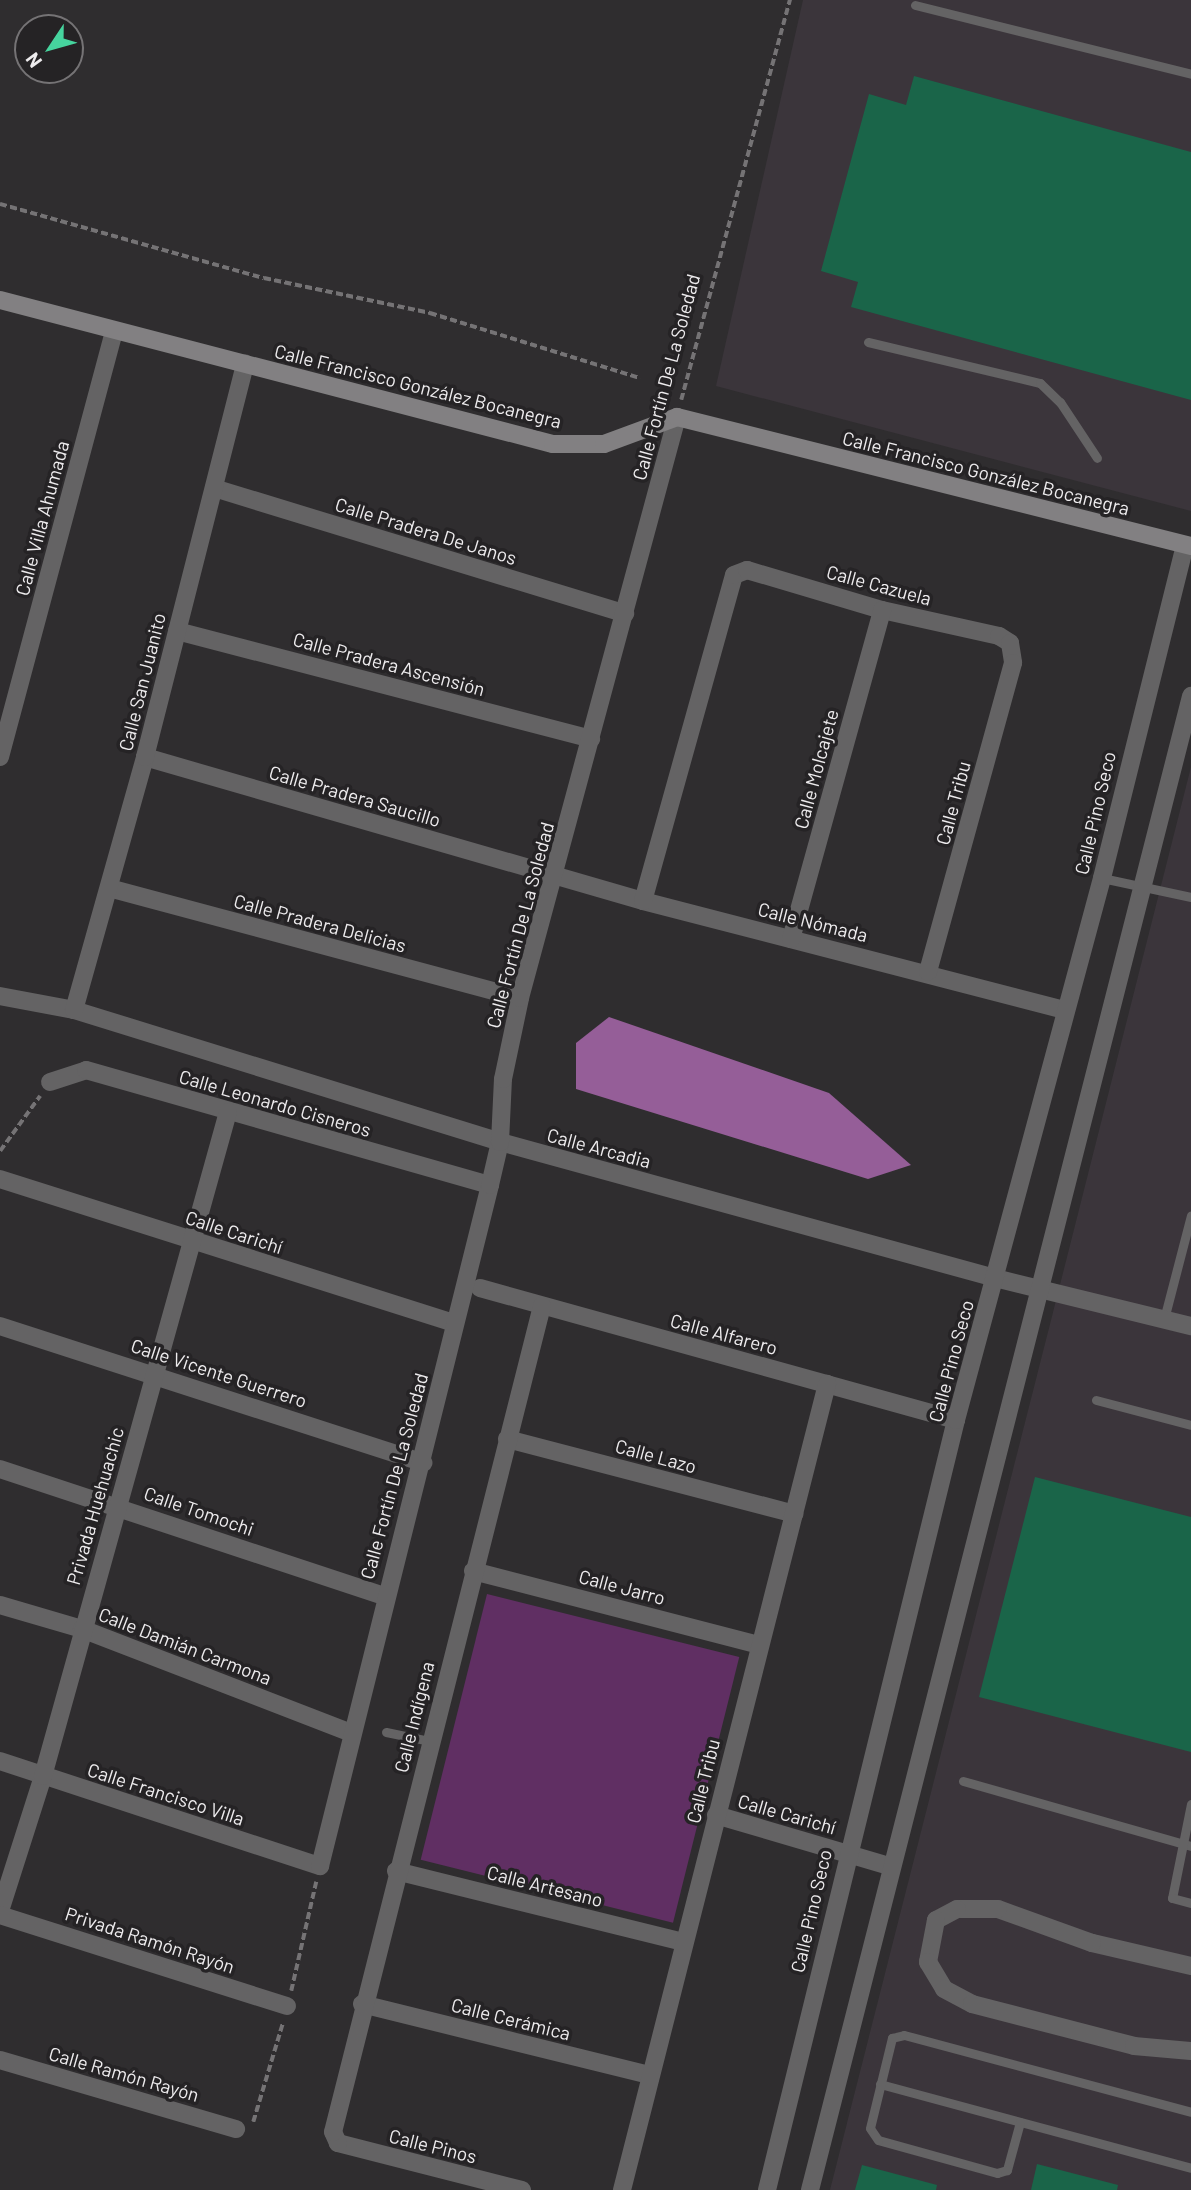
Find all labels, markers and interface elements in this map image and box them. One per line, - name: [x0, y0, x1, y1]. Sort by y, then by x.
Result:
- north arrow: [14, 14, 84, 84]
- text: N: [20, 49, 46, 72]
- street label: Calle Fortín De La Soledad: [627, 271, 705, 483]
- street label: Calle Francisco González Bocanegra: [272, 339, 564, 433]
- street label: Calle Francisco González Bocanegra: [840, 426, 1132, 520]
- street label: Calle Villa Ahumada: [10, 438, 74, 598]
- street label: Calle Pradera De Janos: [333, 493, 519, 569]
- street label: Calle Cazuela: [824, 560, 934, 610]
- street label: Calle San Juanito: [114, 611, 170, 753]
- street label: Calle Pradera Ascensión: [291, 627, 487, 701]
- street label: Calle Molcajete: [789, 707, 843, 831]
- street label: Calle Pino Seco: [1070, 749, 1120, 877]
- street label: Calle Tribu: [931, 759, 975, 847]
- street label: Calle Pradera Saucillo: [267, 761, 443, 831]
- street label: Calle Fortín De La Soledad: [481, 819, 559, 1031]
- street label: Calle Pradera Delicias: [231, 889, 409, 957]
- street label: Calle Nómada: [756, 897, 870, 947]
- street label: Calle Leonardo Cisneros: [176, 1065, 374, 1141]
- street label: Calle Arcadia: [545, 1123, 653, 1173]
- street label: Calle Carichí: [183, 1206, 285, 1258]
- street label: Calle Pino Seco: [924, 1297, 978, 1425]
- street label: Calle Alfarero: [668, 1309, 780, 1359]
- street label: Calle Vicente Guerrero: [128, 1334, 310, 1412]
- street label: Calle Fortín De La Soledad: [355, 1370, 433, 1582]
- street label: Privada Huehuachic: [62, 1424, 128, 1588]
- street label: Calle Lazo: [613, 1434, 699, 1478]
- street label: Calle Tomochi: [141, 1482, 257, 1540]
- street label: Calle Jarro: [576, 1565, 668, 1609]
- street label: Calle Damián Carmona: [95, 1603, 275, 1689]
- street label: Calle Indígena: [389, 1659, 439, 1775]
- street label: Calle Tribu: [682, 1737, 724, 1825]
- street label: Calle Francisco Villa: [85, 1758, 247, 1830]
- street label: Calle Carichí: [735, 1789, 839, 1839]
- street label: Calle Pino Seco: [786, 1847, 836, 1975]
- street label: Calle Artesano: [485, 1861, 605, 1911]
- street label: Privada Ramón Rayón: [62, 1902, 238, 1978]
- street label: Calle Cerámica: [449, 1993, 573, 2045]
- street label: Calle Ramón Rayón: [46, 2042, 202, 2106]
- street label: Calle Pinos: [387, 2124, 479, 2168]

